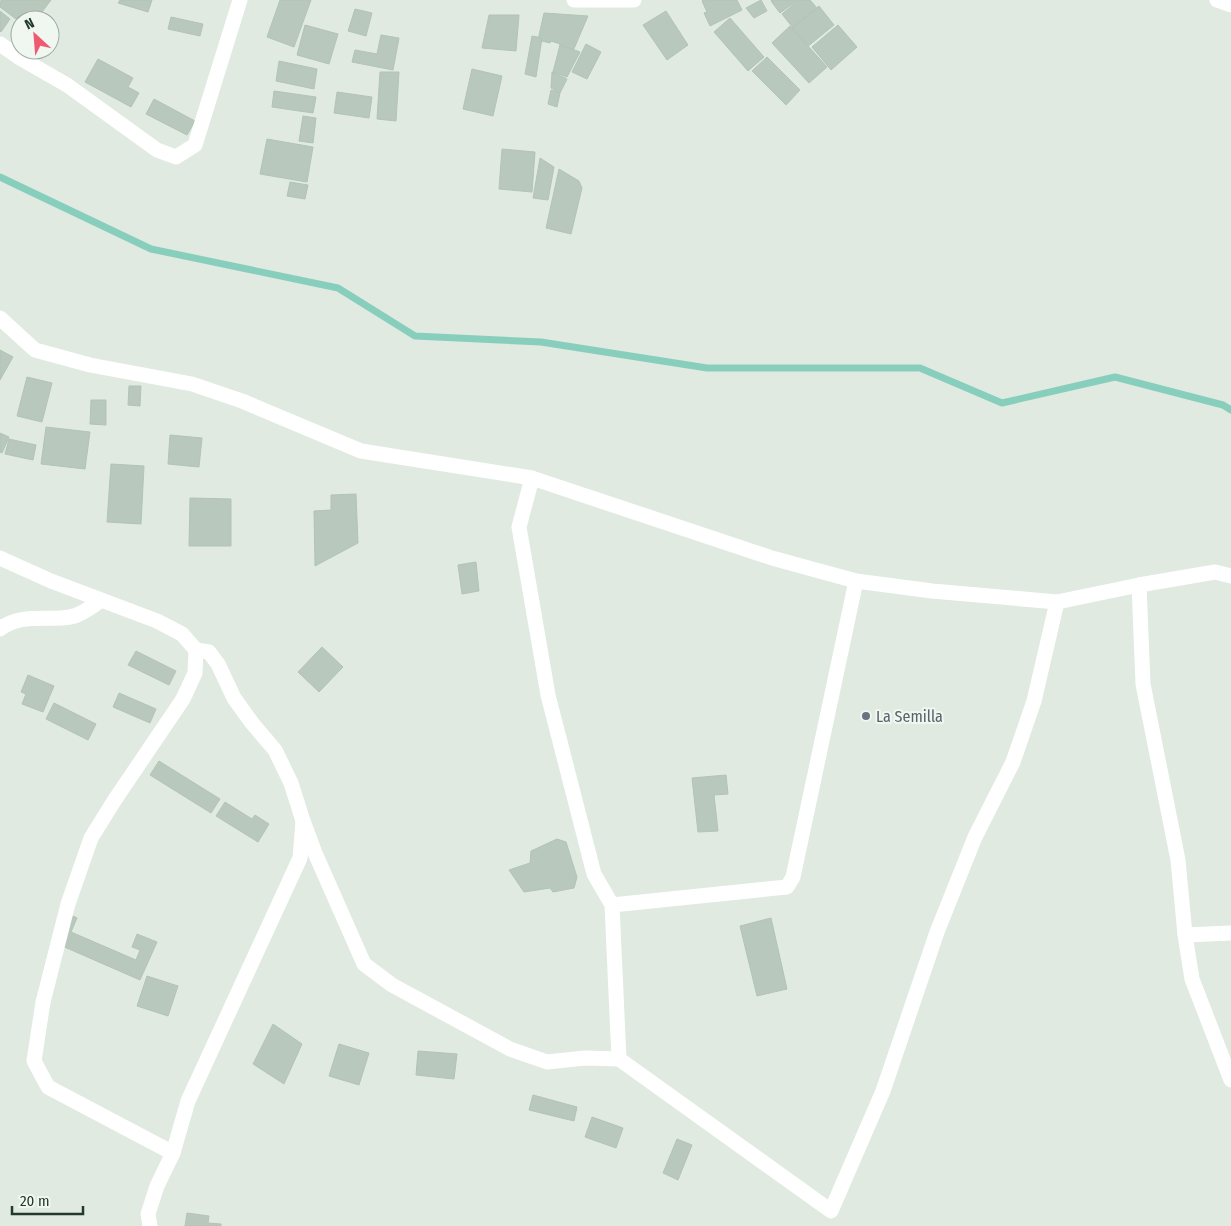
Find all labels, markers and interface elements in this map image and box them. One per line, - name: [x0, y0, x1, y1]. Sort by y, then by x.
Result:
- north arrow: [10, 10, 60, 60]
- text: N: [22, 14, 37, 33]
- place label: La Semilla: [876, 707, 943, 726]
- marker: La Semilla: [860, 710, 872, 722]
- scale bar: [12, 1184, 84, 1216]
- text: 20 m: [20, 1192, 50, 1210]

